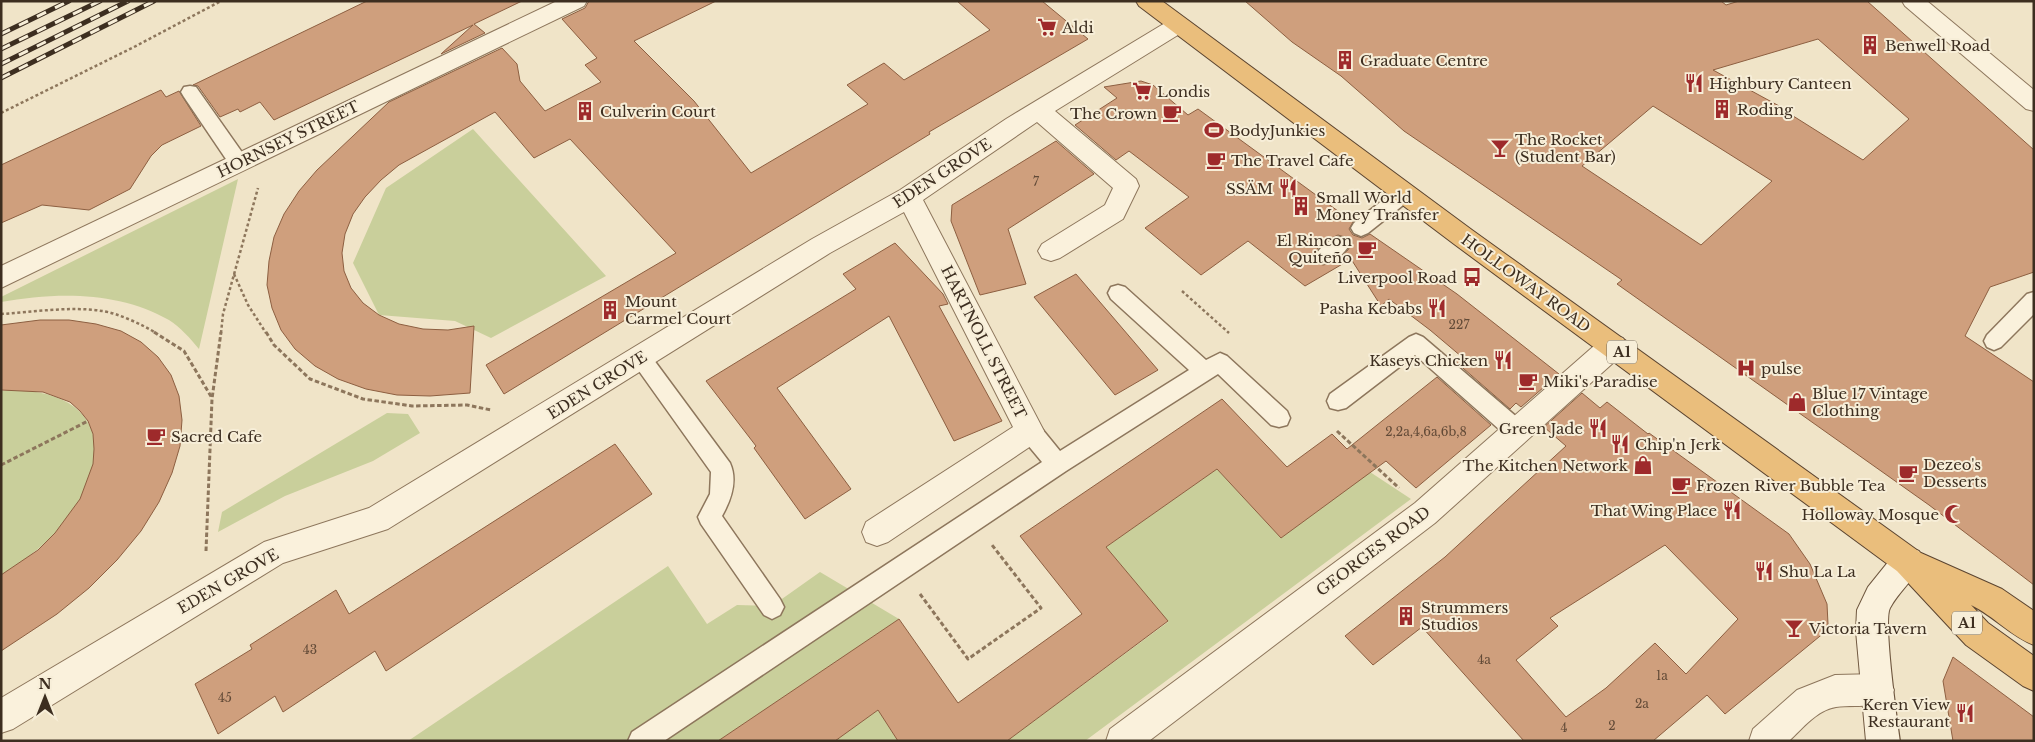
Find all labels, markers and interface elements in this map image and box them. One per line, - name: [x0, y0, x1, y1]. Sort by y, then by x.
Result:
- supermarket icon: Aldi: [1036, 16, 1058, 38]
- place label: Aldi: [1061, 18, 1094, 37]
- building icon: Benwell Road: [1859, 34, 1881, 56]
- place label: Benwell Road: [1885, 36, 1990, 55]
- building icon: Graduate Centre: [1334, 49, 1356, 71]
- place label: Graduate Centre: [1360, 51, 1488, 70]
- restaurant icon: Highbury Canteen: [1683, 72, 1705, 94]
- place label: Highbury Canteen: [1709, 74, 1852, 93]
- supermarket icon: Londis: [1131, 80, 1153, 102]
- place label: Londis: [1157, 82, 1210, 101]
- street label: HORNSEY STREET: [214, 96, 362, 182]
- building icon: Roding: [1711, 98, 1733, 120]
- building icon: Culverin Court: [574, 100, 596, 122]
- place label: Roding: [1737, 100, 1794, 119]
- place label: Culverin Court: [600, 102, 716, 121]
- cafe icon: The Crown: [1161, 102, 1183, 124]
- place label: The Crown: [1070, 104, 1157, 123]
- sports icon: BodyJunkies: [1203, 119, 1225, 141]
- place label: BodyJunkies: [1229, 121, 1325, 140]
- place label: The Rocket (Student Bar): [1515, 130, 1616, 166]
- street label: EDEN GROVE: [889, 134, 995, 212]
- bar icon: The Rocket (Student Bar): [1489, 137, 1511, 159]
- cafe icon: The Travel Cafe: [1205, 149, 1227, 171]
- place label: The Travel Cafe: [1231, 151, 1353, 170]
- house number: 7: [1033, 174, 1040, 189]
- restaurant icon: SSÄM: [1277, 177, 1299, 199]
- place label: SSÄM: [1226, 179, 1273, 198]
- place label: Small World Money Transfer: [1316, 188, 1440, 224]
- building icon: Small World Money Transfer: [1290, 195, 1312, 217]
- street label: HOLLOWAY ROAD: [1458, 230, 1594, 336]
- place label: El Rincon Quiteño: [1276, 231, 1352, 267]
- cafe icon: El Rincon Quiteño: [1356, 238, 1378, 260]
- street label: HARTNOLL STREET: [937, 262, 1031, 422]
- bus stop icon: Liverpool Road: [1461, 266, 1483, 288]
- place label: Liverpool Road: [1338, 268, 1457, 287]
- place label: Mount Carmel Court: [625, 292, 731, 328]
- restaurant icon: Pasha Kebabs: [1426, 297, 1448, 319]
- building icon: Mount Carmel Court: [599, 299, 621, 321]
- place label: Pasha Kebabs: [1319, 299, 1422, 318]
- house number: 227: [1449, 317, 1470, 332]
- road number: A1: [1607, 341, 1637, 364]
- street label: EDEN GROVE: [544, 347, 650, 423]
- restaurant icon: Kaseys Chicken: [1492, 349, 1514, 371]
- place label: Kaseys Chicken: [1369, 351, 1488, 370]
- hospital icon: pulse: [1735, 357, 1757, 379]
- place label: pulse: [1761, 359, 1802, 378]
- cafe icon: Miki's Paradise: [1517, 370, 1539, 392]
- place label: Miki's Paradise: [1543, 372, 1658, 391]
- place label: Blue 17 Vintage Clothing: [1812, 384, 1928, 420]
- shop icon: Blue 17 Vintage Clothing: [1786, 391, 1808, 413]
- restaurant icon: Green Jade: [1587, 417, 1609, 439]
- place label: Green Jade: [1499, 419, 1583, 438]
- house number: 2,2a,4,6a,6b,8: [1385, 424, 1467, 439]
- cafe icon: Sacred Cafe: [145, 425, 167, 447]
- place label: Sacred Cafe: [171, 427, 262, 446]
- restaurant icon: Chip'n Jerk: [1609, 433, 1631, 455]
- place label: Chip'n Jerk: [1635, 435, 1721, 454]
- shop icon: The Kitchen Network: [1632, 454, 1654, 476]
- place label: Dezeo's Desserts: [1923, 455, 1987, 491]
- place label: The Kitchen Network: [1463, 456, 1629, 475]
- cafe icon: Dezeo's Desserts: [1897, 462, 1919, 484]
- cafe icon: Frozen River Bubble Tea: [1670, 474, 1692, 496]
- place label: Frozen River Bubble Tea: [1696, 476, 1886, 495]
- restaurant icon: That Wing Place: [1721, 499, 1743, 521]
- place label: That Wing Place: [1591, 501, 1717, 520]
- street label: GEORGES ROAD: [1312, 502, 1434, 600]
- mosque icon: Holloway Mosque: [1943, 503, 1965, 525]
- place label: Holloway Mosque: [1801, 505, 1939, 524]
- street label: EDEN GROVE: [174, 544, 282, 618]
- restaurant icon: Shu La La: [1753, 560, 1775, 582]
- place label: Shu La La: [1779, 562, 1857, 581]
- place label: Strummers Studios: [1421, 598, 1508, 634]
- building icon: Strummers Studios: [1395, 605, 1417, 627]
- road number: A1: [1952, 612, 1982, 634]
- bar icon: Victoria Tavern: [1783, 617, 1805, 639]
- place label: Victoria Tavern: [1808, 619, 1927, 638]
- house number: 43: [303, 642, 317, 657]
- house number: 4a: [1477, 652, 1491, 667]
- house number: 1a: [1656, 668, 1668, 683]
- north arrow: [20, 672, 70, 722]
- text: N: [38, 675, 52, 693]
- house number: 45: [218, 690, 232, 705]
- place label: Keren View Restaurant: [1863, 695, 1950, 731]
- house number: 2a: [1635, 696, 1649, 711]
- restaurant icon: Keren View Restaurant: [1954, 702, 1976, 724]
- house number: 2: [1608, 718, 1616, 733]
- house number: 4: [1560, 720, 1568, 735]

